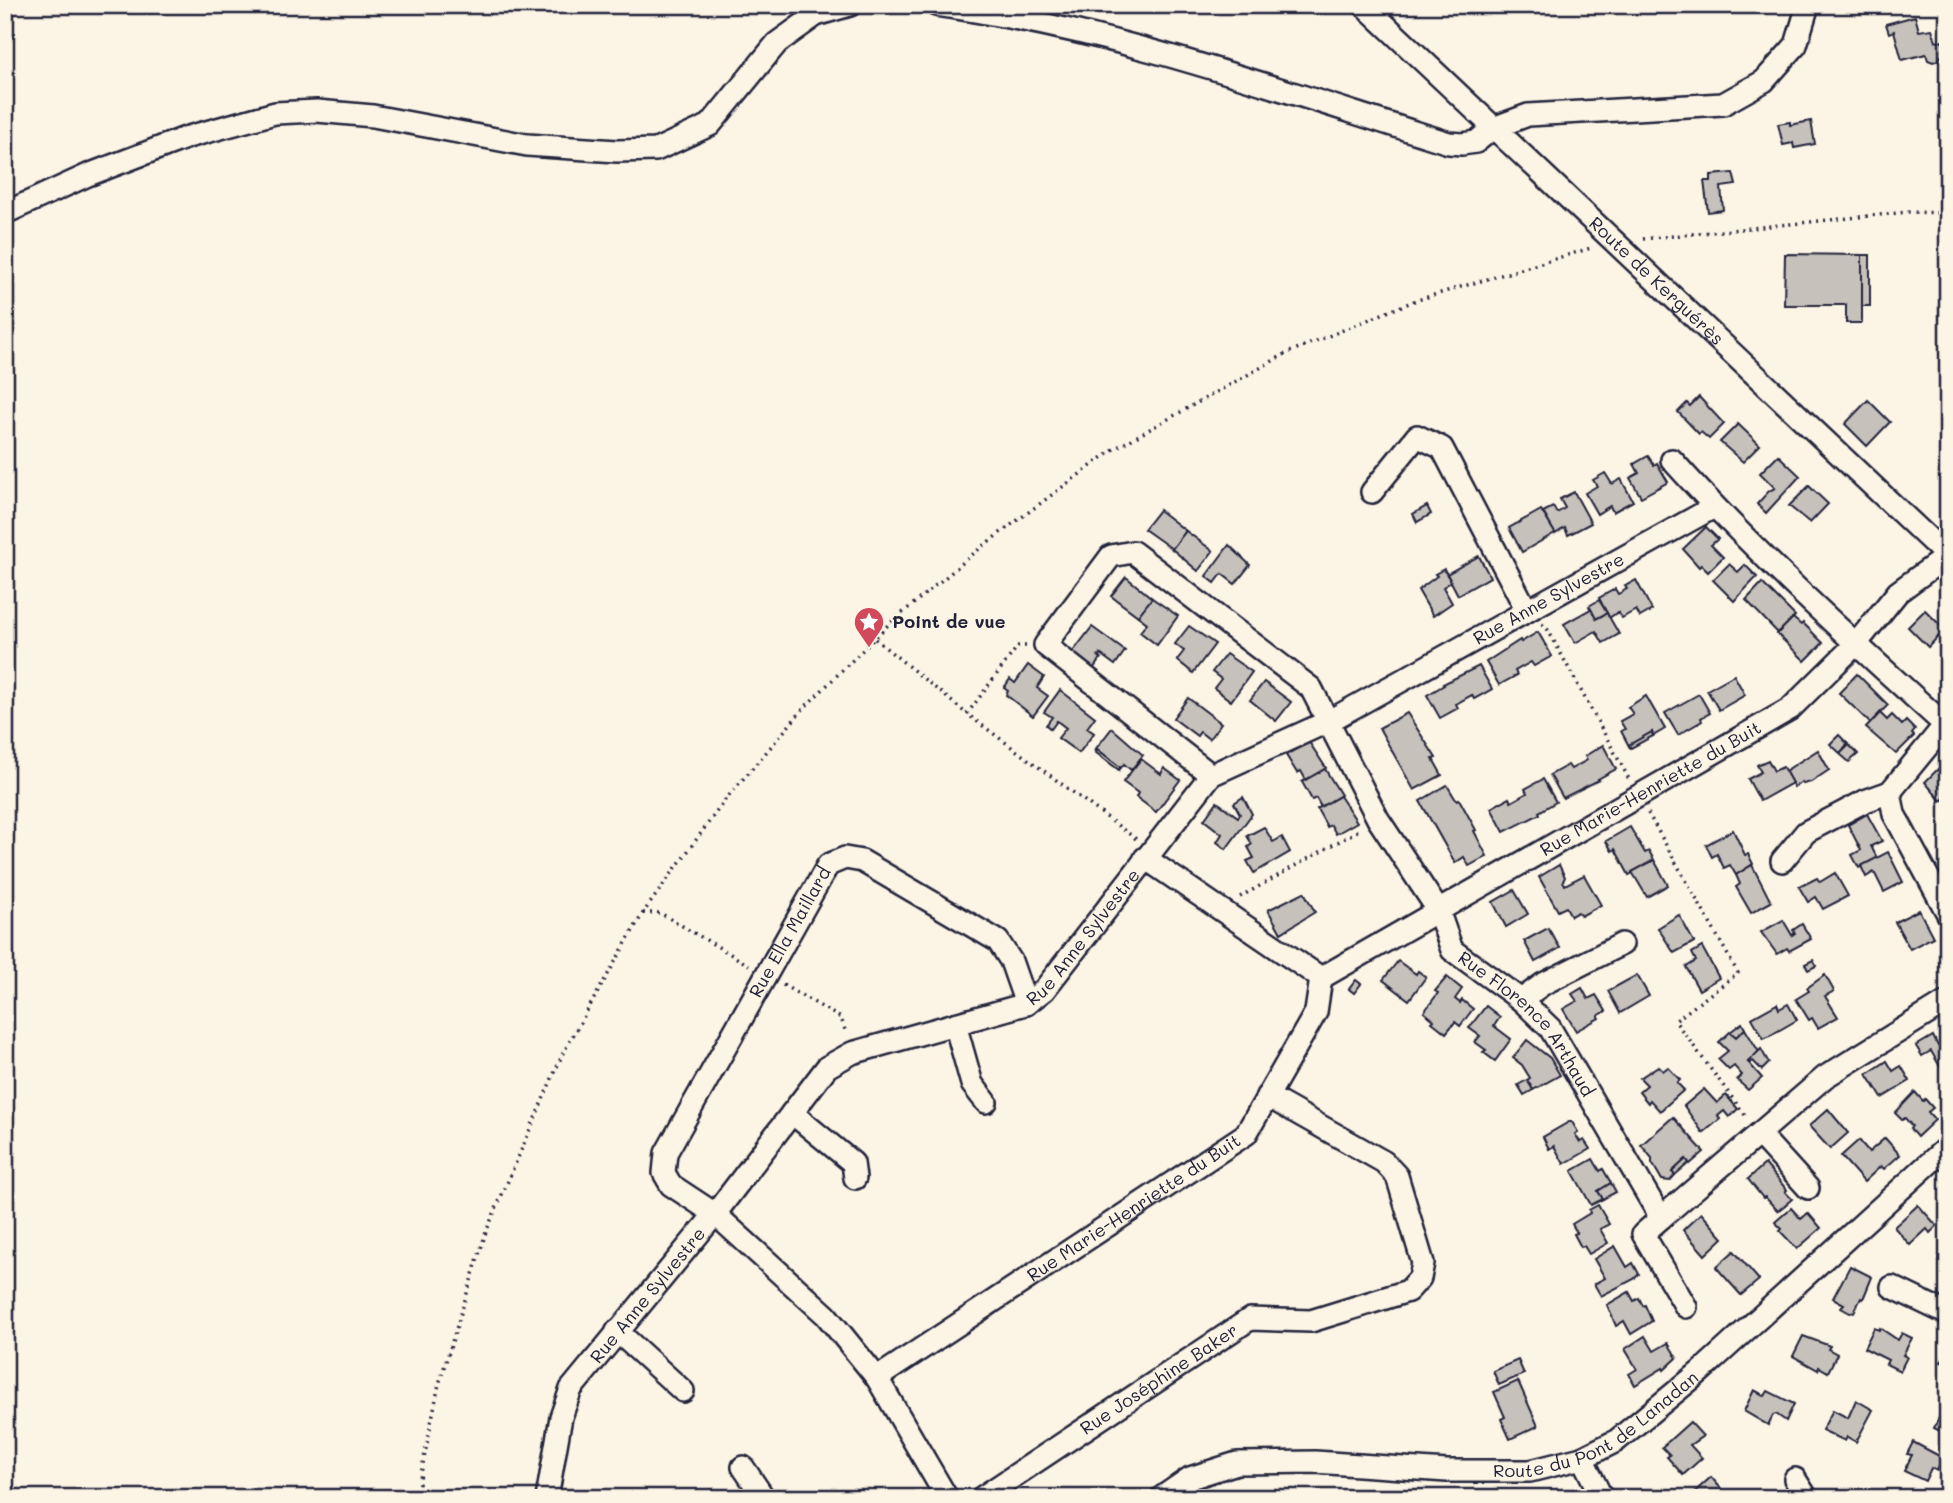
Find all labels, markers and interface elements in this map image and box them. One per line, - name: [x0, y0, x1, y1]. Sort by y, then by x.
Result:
- street label: Route de Kerguérès: [1584, 211, 1729, 350]
- street label: Rue Anne Sylvestre: [1468, 546, 1628, 650]
- place icon: Point de vue: [852, 605, 886, 649]
- place label: Point de vue: [892, 609, 1006, 633]
- street label: Rue Marie-Henriette du Buit: [1535, 715, 1765, 861]
- street label: Rue Ella Maillard: [743, 862, 836, 1002]
- street label: Rue Anne Sylvestre: [1021, 864, 1145, 1011]
- street label: Rue Florence Arthaud: [1453, 945, 1600, 1101]
- street label: Rue Marie-Henriette du Buit: [1022, 1128, 1245, 1287]
- street label: Rue Anne Sylvestre: [584, 1222, 710, 1368]
- street label: Rue Joséphine Baker: [1075, 1317, 1242, 1440]
- street label: Route du Pont de Lanadan: [1493, 1365, 1703, 1482]

